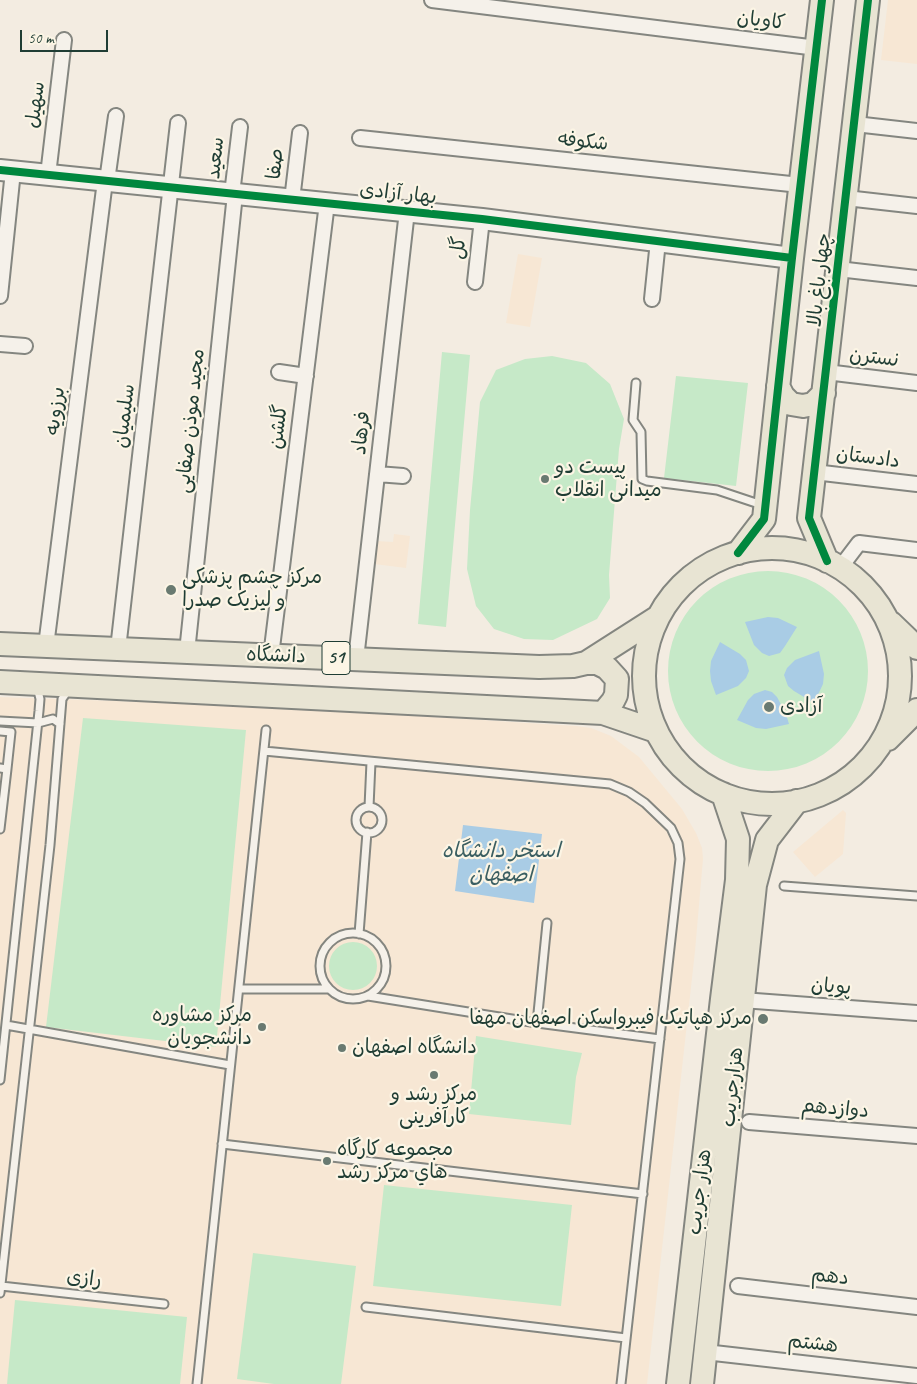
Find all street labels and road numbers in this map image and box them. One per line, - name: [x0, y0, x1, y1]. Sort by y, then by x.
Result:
- street label: کاویان: [735, 6, 787, 36]
- street label: سهیل: [21, 80, 51, 130]
- street label: شکوفه: [557, 127, 609, 157]
- street label: سعید: [202, 136, 230, 180]
- street label: صفا: [262, 147, 290, 181]
- street label: بهار آزادی: [358, 178, 438, 210]
- street label: چهار باغ بالا: [803, 232, 837, 328]
- street label: گل: [446, 235, 472, 261]
- street label: نسترن: [848, 343, 900, 373]
- street label: مجید موذن صفایی: [171, 348, 211, 494]
- street label: سلیمیان: [109, 383, 141, 449]
- street label: برزویه: [41, 385, 71, 437]
- street label: گلشن: [264, 403, 294, 451]
- street label: فرهاد: [348, 410, 376, 456]
- street label: دادستان: [835, 442, 901, 474]
- road number: 51: [322, 641, 350, 674]
- street label: دانشگاه: [246, 643, 306, 669]
- street label: پویان: [810, 974, 852, 1000]
- street label: هزارجریب: [717, 1046, 749, 1128]
- street label: دوازدهم: [800, 1094, 870, 1124]
- street label: هزار جریب: [683, 1148, 717, 1236]
- street label: دهم: [810, 1263, 850, 1291]
- street label: رازی: [65, 1265, 103, 1293]
- street label: هشتم: [787, 1329, 839, 1359]

